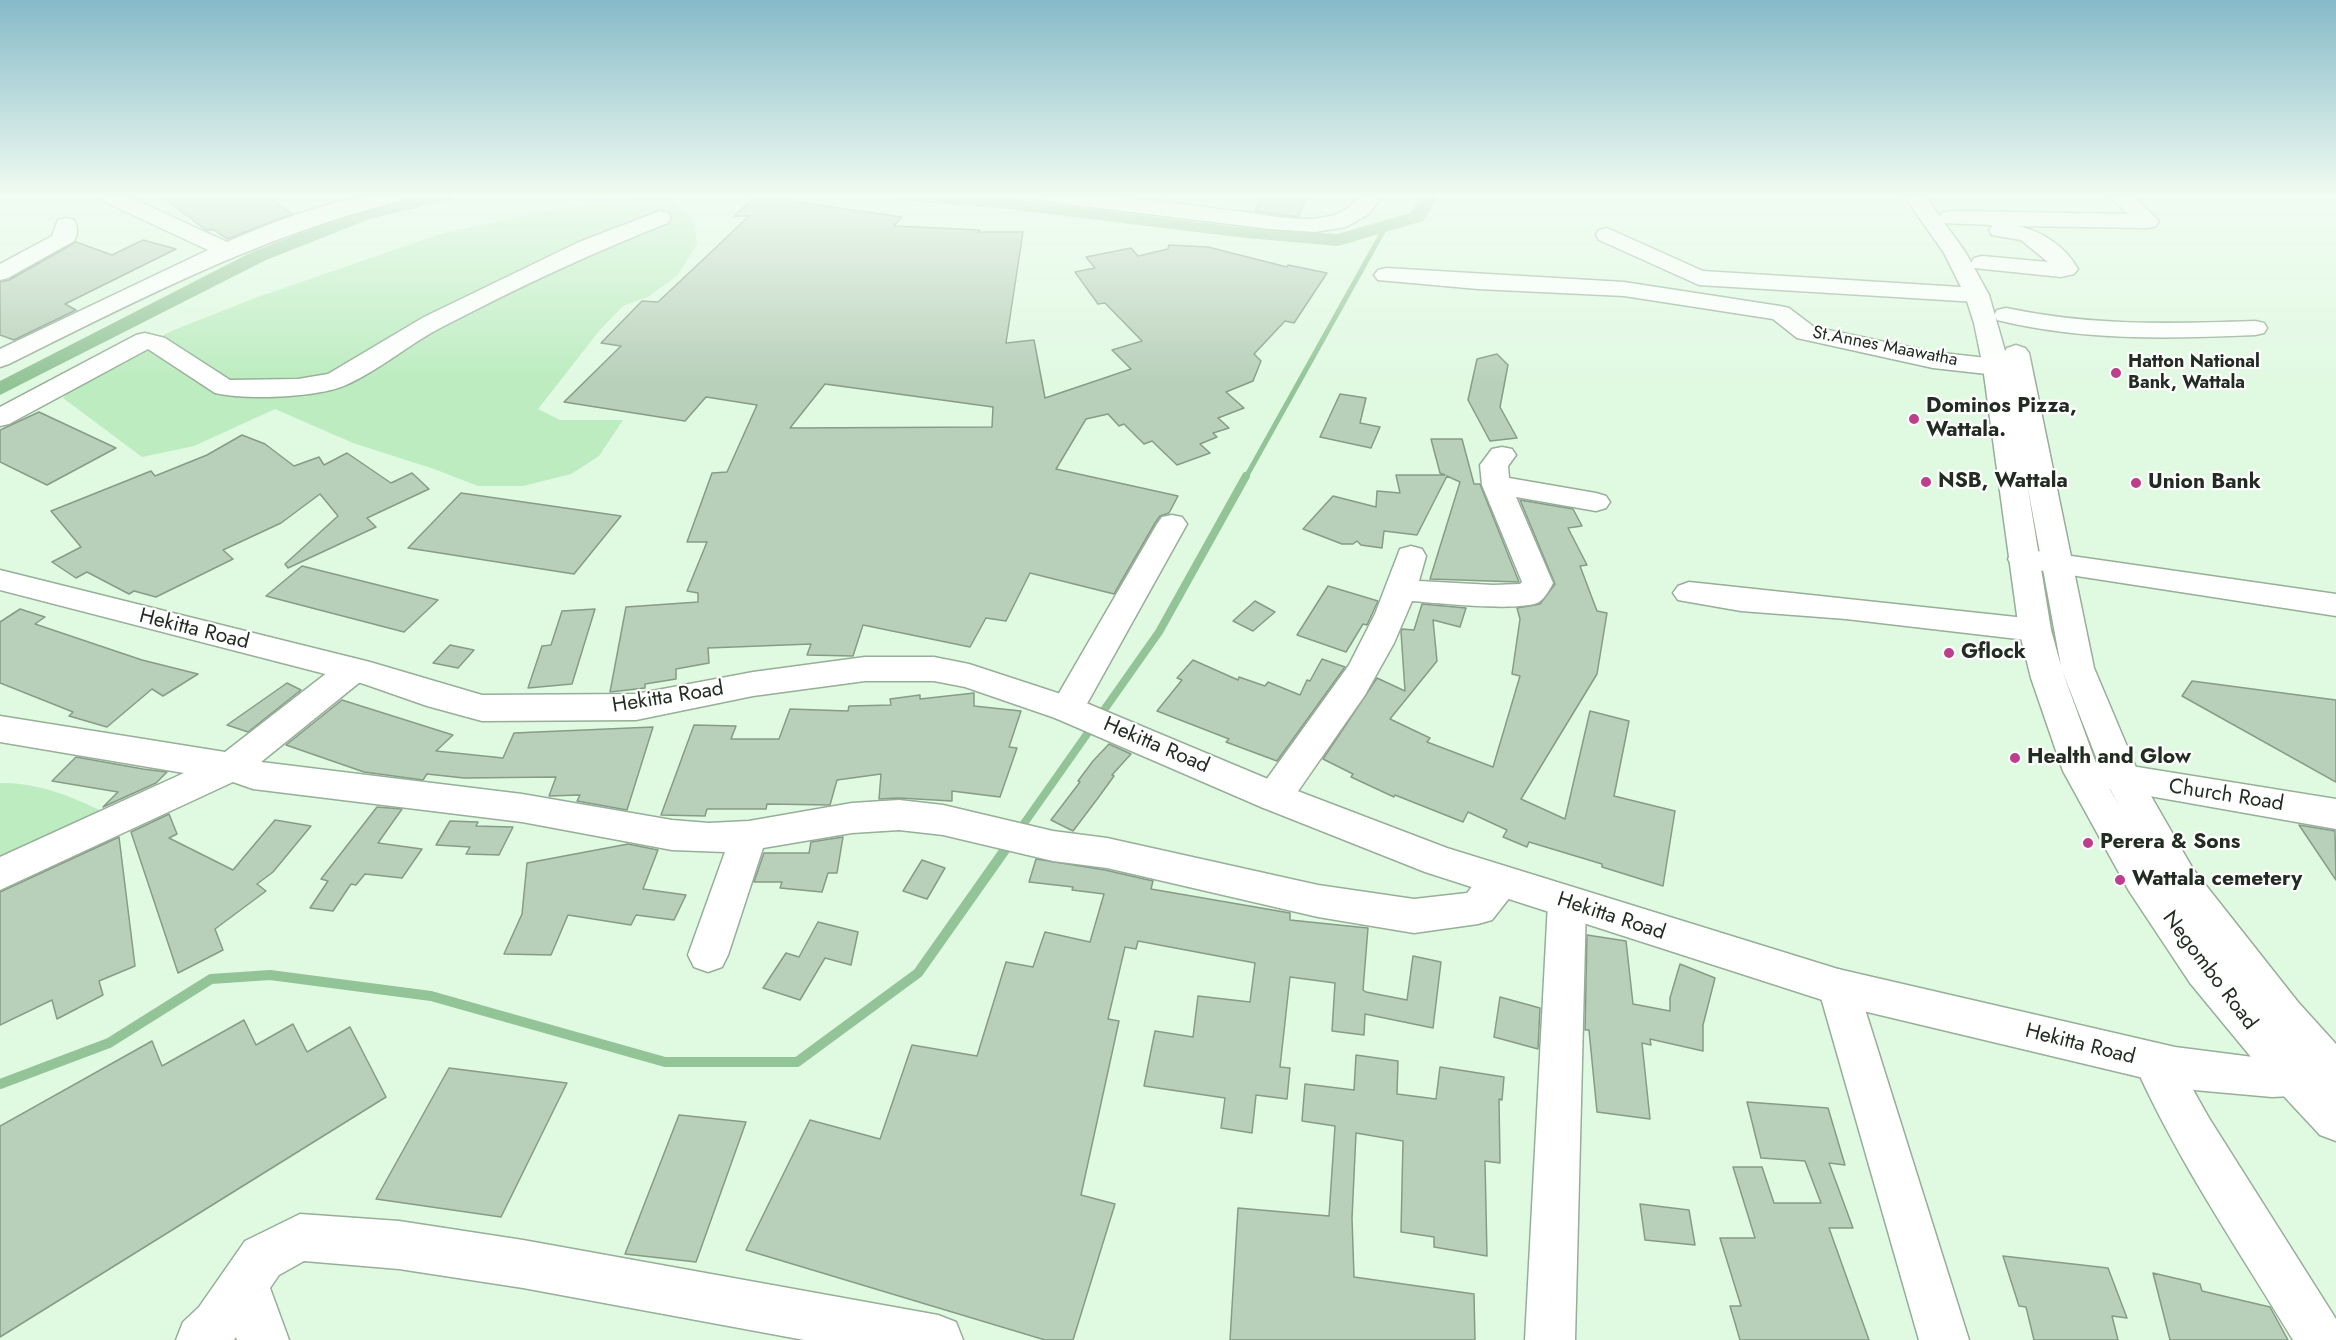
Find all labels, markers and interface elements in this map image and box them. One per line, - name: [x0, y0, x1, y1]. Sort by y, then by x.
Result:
- street label: St.Annes Maawatha: [1811, 322, 1959, 372]
- place label: Hatton National Bank, Wattala: [2128, 352, 2260, 394]
- marker: Hatton National Bank, Wattala: [2109, 366, 2123, 380]
- place label: Dominos Pizza, Wattala.: [1926, 394, 2077, 444]
- marker: Dominos Pizza, Wattala.: [1907, 412, 1921, 426]
- place label: NSB, Wattala: [1938, 469, 2068, 495]
- place label: Union Bank: [2148, 470, 2261, 496]
- marker: NSB, Wattala: [1919, 475, 1933, 489]
- marker: Union Bank: [2129, 476, 2143, 490]
- street label: Hekitta Road: [136, 604, 252, 656]
- place label: Gflock: [1961, 640, 2026, 666]
- marker: Gflock: [1942, 646, 1956, 660]
- street label: Hekitta Road: [611, 677, 725, 719]
- street label: Hekitta Road: [1099, 712, 1213, 780]
- place label: Health and Glow: [2027, 745, 2191, 771]
- marker: Health and Glow: [2008, 751, 2022, 765]
- street label: Church Road: [2167, 774, 2285, 818]
- place label: Perera & Sons: [2100, 830, 2240, 856]
- marker: Perera & Sons: [2081, 836, 2095, 850]
- place label: Wattala cemetery: [2132, 867, 2302, 893]
- marker: Wattala cemetery: [2113, 873, 2127, 887]
- street label: Hekitta Road: [1554, 888, 1668, 946]
- street label: Negombo Road: [2156, 907, 2262, 1035]
- street label: Hekitta Road: [2022, 1019, 2138, 1071]

